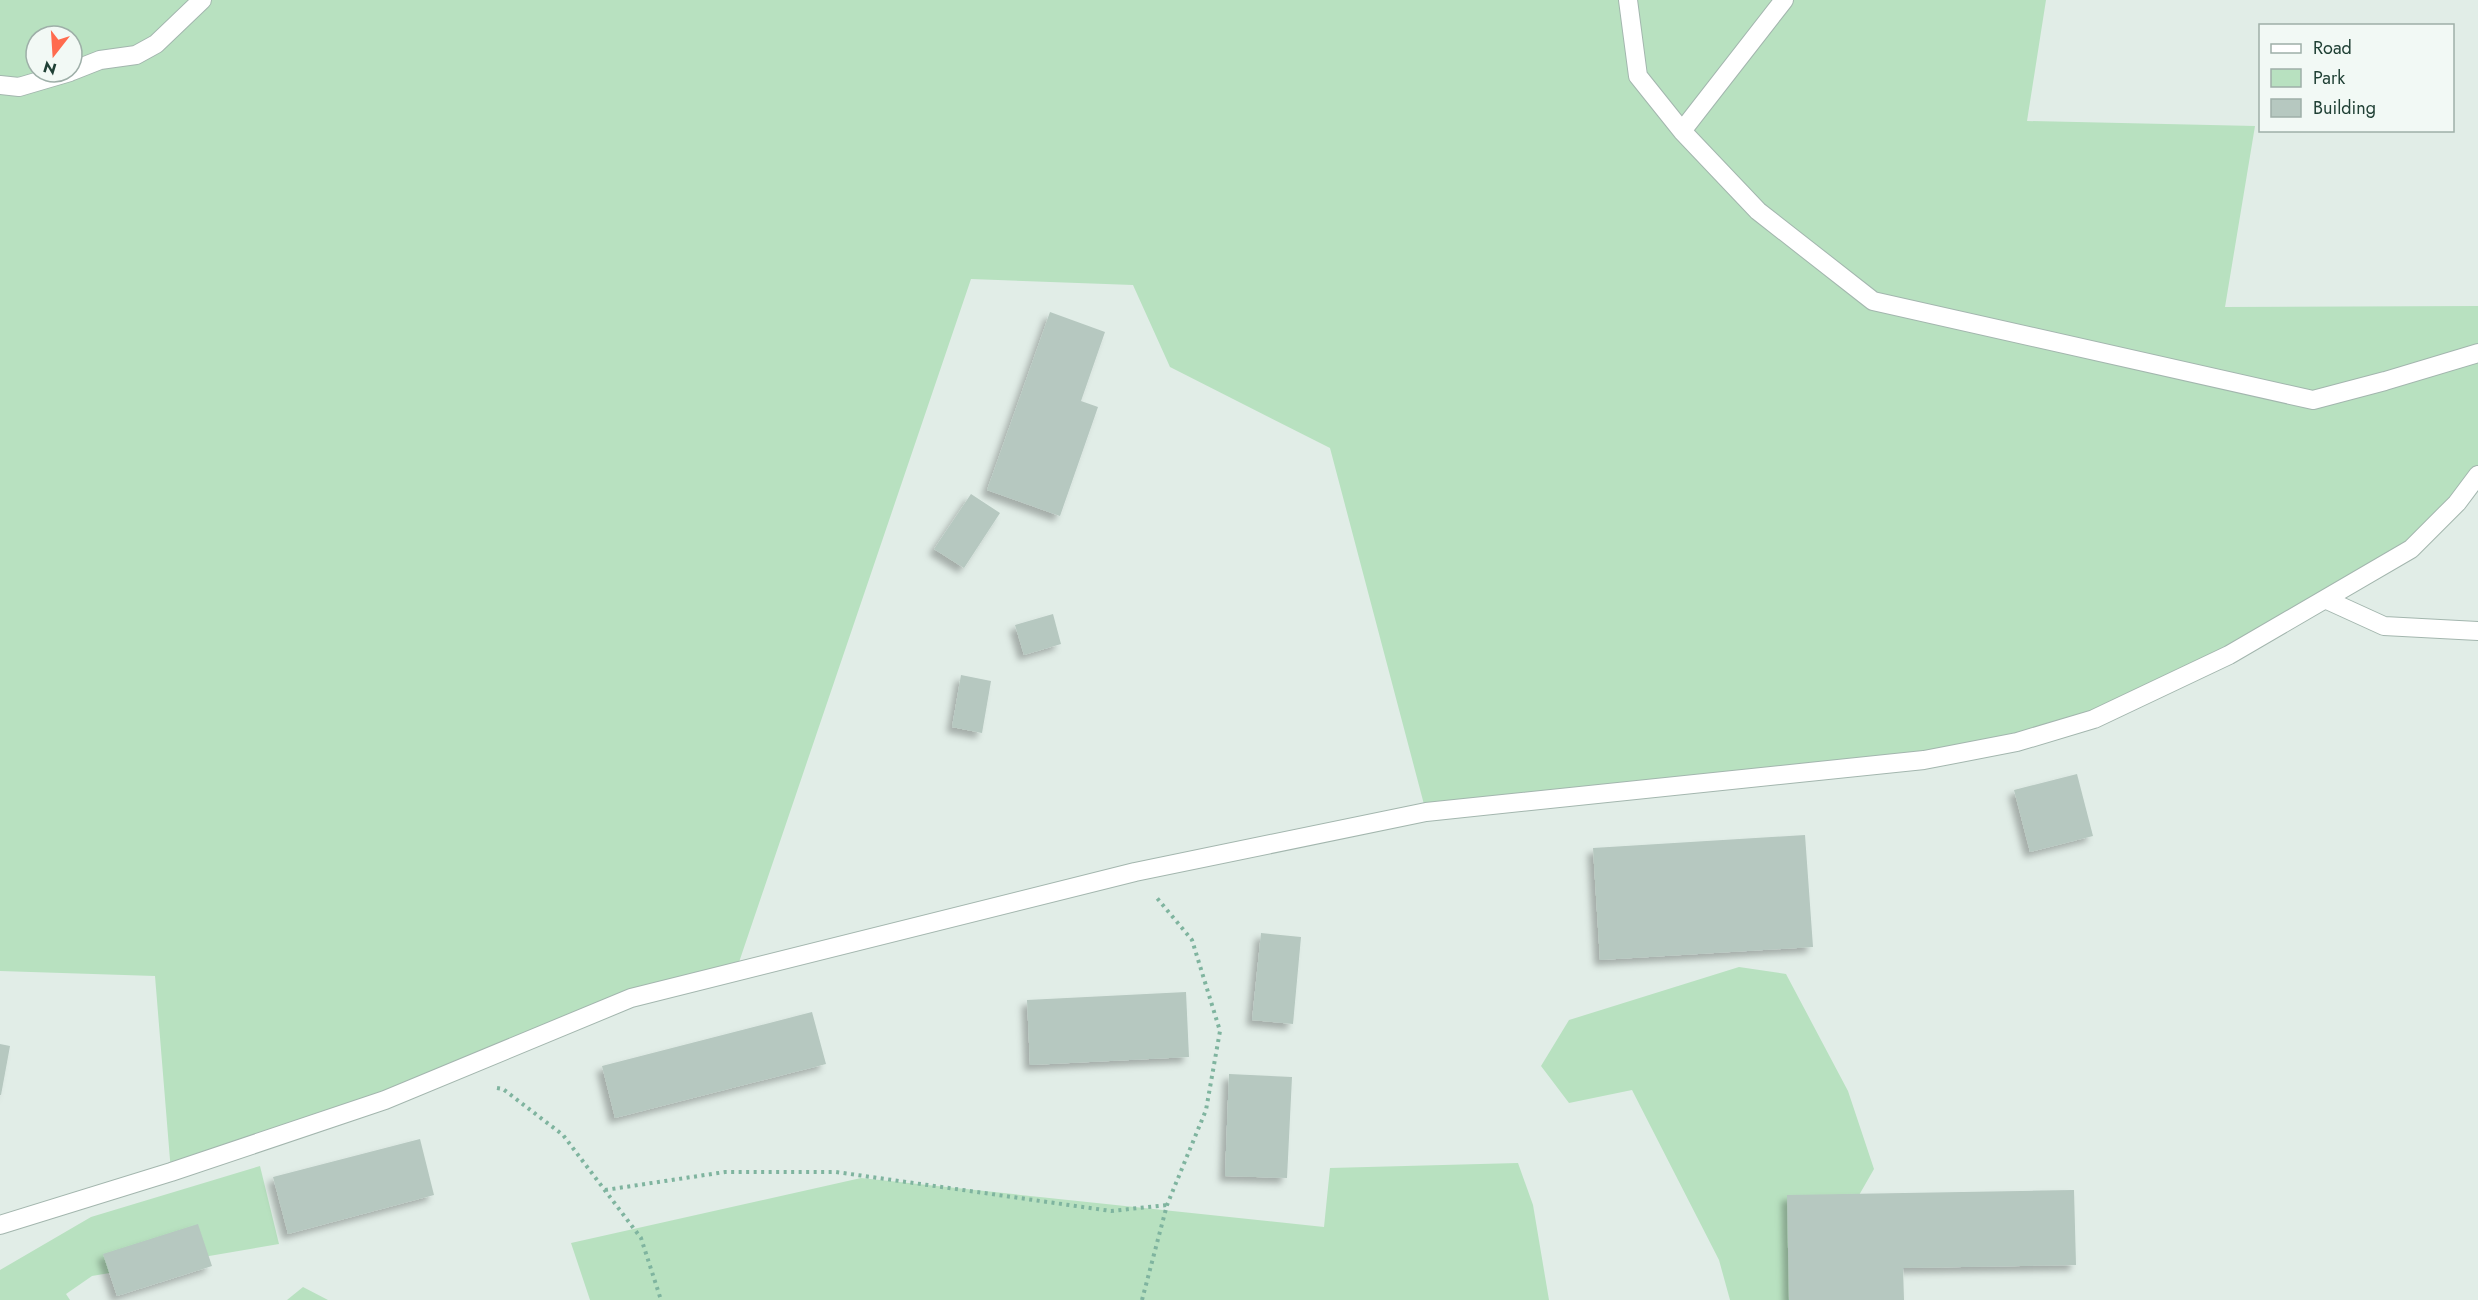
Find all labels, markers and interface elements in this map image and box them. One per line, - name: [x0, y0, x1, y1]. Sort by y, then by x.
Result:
- north arrow: [24, 24, 84, 84]
- legend: [2259, 24, 2454, 132]
- text: Road: [2313, 35, 2352, 61]
- text: N: [40, 55, 59, 81]
- text: Park: [2313, 65, 2345, 91]
- text: Building: [2313, 95, 2376, 121]

